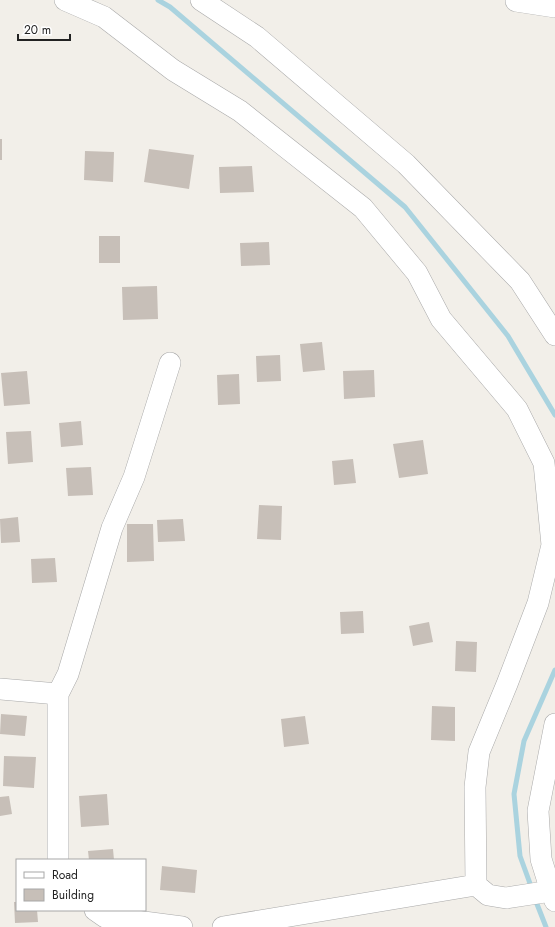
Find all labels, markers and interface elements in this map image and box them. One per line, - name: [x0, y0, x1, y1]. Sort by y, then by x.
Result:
- scale bar: [18, 16, 70, 42]
- text: 20 m: [24, 21, 51, 39]
- legend: [16, 859, 146, 911]
- text: Road: [52, 866, 78, 884]
- text: Building: [52, 886, 94, 904]

